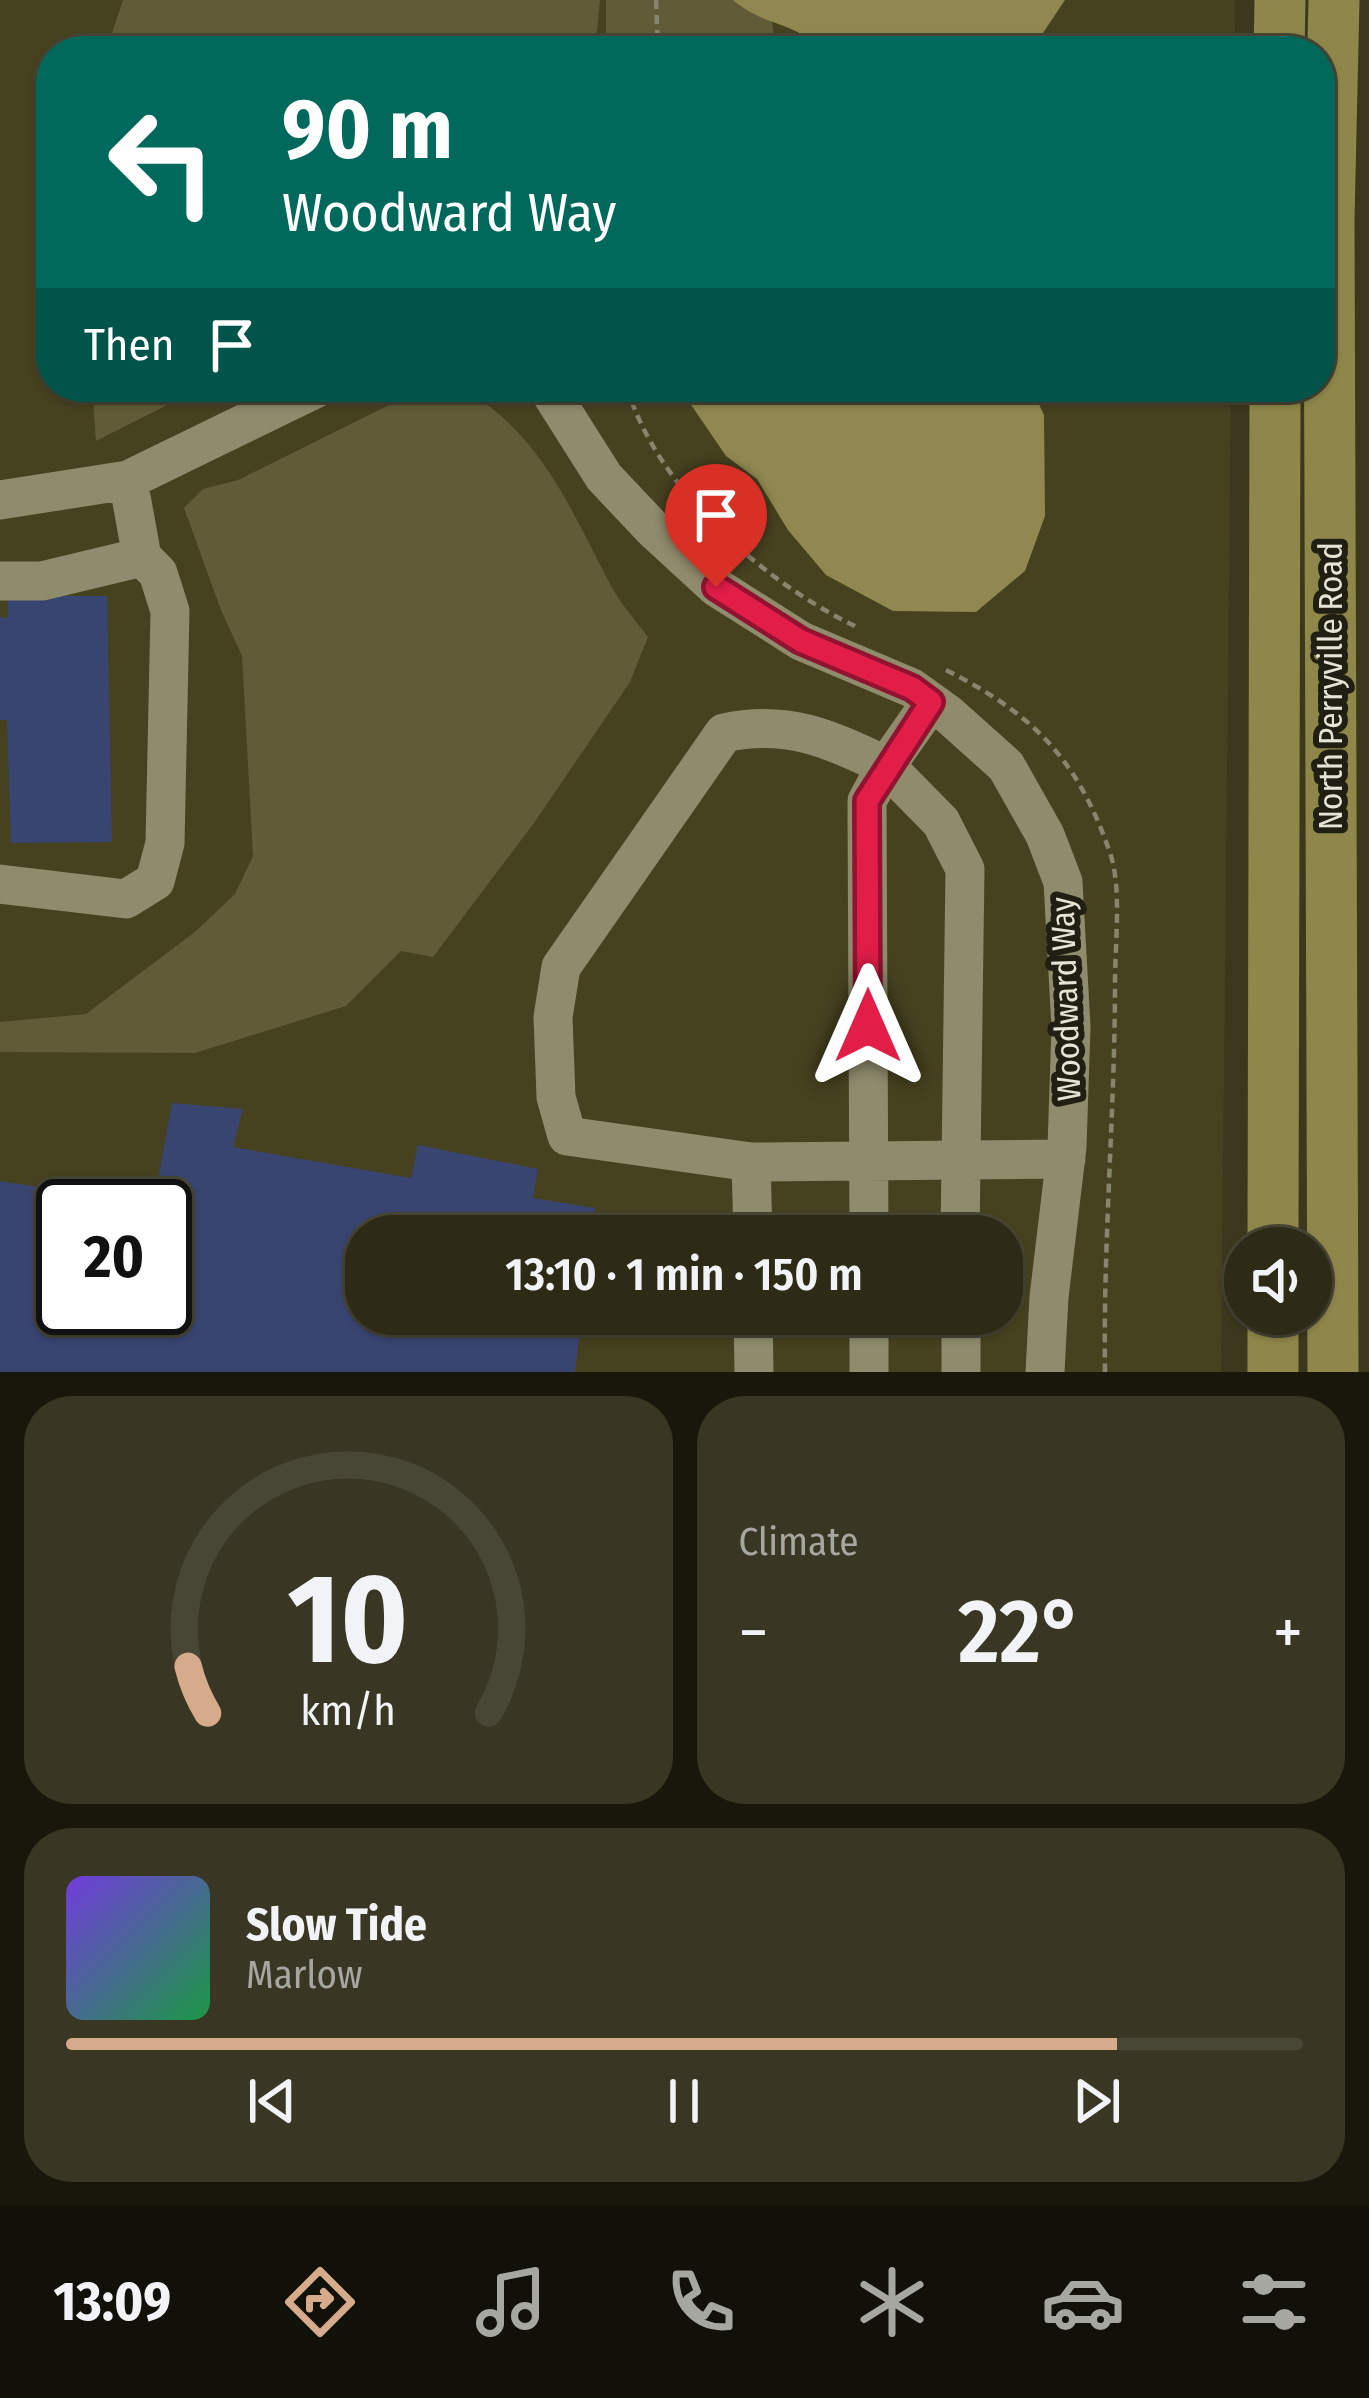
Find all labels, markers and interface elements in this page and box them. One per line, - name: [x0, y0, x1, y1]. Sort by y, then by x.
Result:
- text: 90 m: [282, 79, 453, 180]
- icon: left: [84, 84, 240, 240]
- text: Woodward Way: [282, 181, 616, 245]
- icon: arrive: [199, 312, 265, 378]
- text: Then: [84, 318, 175, 372]
- pin: [665, 464, 767, 587]
- icon: arrive: [683, 482, 749, 548]
- street label: North Perryville Road: [1311, 542, 1351, 830]
- street label: Woodward Way: [1042, 896, 1090, 1102]
- position arrow: [805, 963, 931, 1089]
- speed limit sign: 20: [36, 1179, 192, 1335]
- map controls: [1224, 1227, 1332, 1335]
- button: sound: [1224, 1227, 1332, 1335]
- text: 13:10 · 1 min · 150 m: [505, 1248, 863, 1302]
- text: Climate: [739, 1519, 859, 1565]
- text: 10: [288, 1545, 409, 1695]
- text: 22°: [958, 1578, 1083, 1686]
- text: −: [739, 1593, 768, 1672]
- text: +: [1273, 1593, 1303, 1672]
- text: km/h: [300, 1685, 396, 1736]
- text: Slow Tide: [246, 1898, 427, 1952]
- text: Marlow: [246, 1952, 363, 1998]
- icon: previous: [239, 2068, 305, 2134]
- icon: pause: [651, 2068, 717, 2134]
- icon: next: [1064, 2068, 1130, 2134]
- icon: directions: [278, 2260, 362, 2344]
- icon: music: [469, 2260, 553, 2344]
- icon: phone: [659, 2260, 743, 2344]
- icon: climate: [850, 2260, 934, 2344]
- icon: car: [1041, 2260, 1125, 2344]
- icon: filters: [1232, 2260, 1316, 2344]
- text: 13:09: [53, 2270, 171, 2334]

